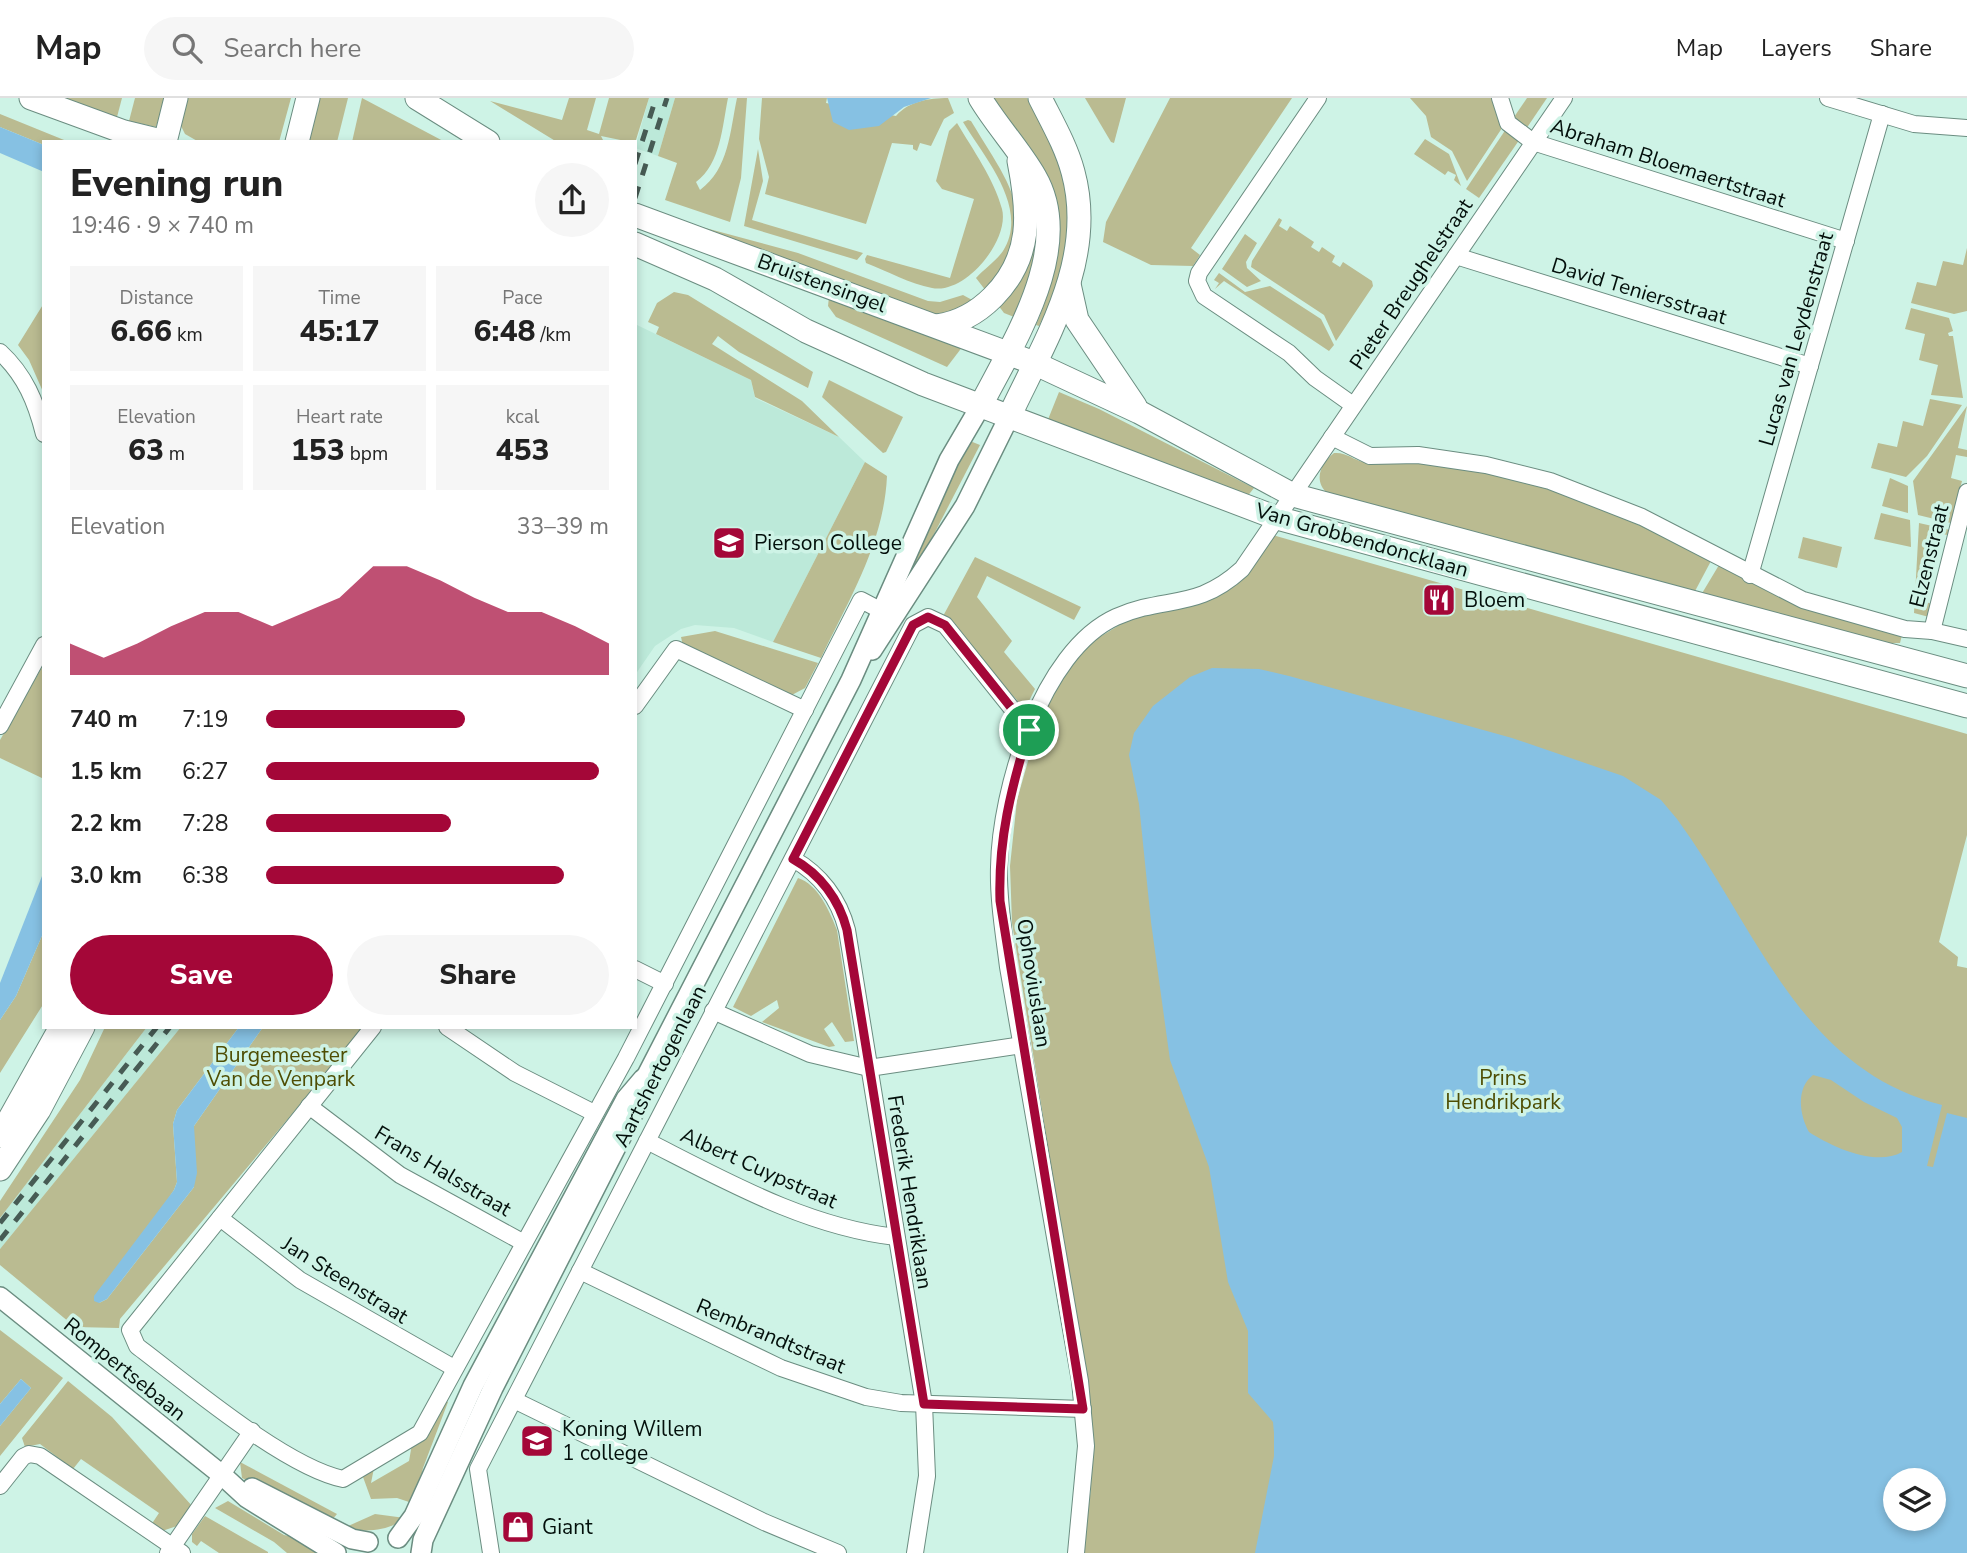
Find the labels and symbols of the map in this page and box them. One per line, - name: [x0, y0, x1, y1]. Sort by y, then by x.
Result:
- street label: Abraham Bloemaertstraat: [1547, 112, 1790, 214]
- street label: Pieter Breughelstraat: [1343, 192, 1479, 375]
- street label: Lucas van Leydenstraat: [1752, 228, 1840, 449]
- street label: Bruistensingel: [754, 247, 891, 320]
- street label: David Teniersstraat: [1548, 251, 1731, 331]
- street label: Van Grobbendoncklaan: [1251, 496, 1472, 584]
- street label: Elzenstraat: [1903, 501, 1955, 611]
- school or university icon: Pierson College: [710, 524, 748, 562]
- place label: Pierson College: [754, 529, 902, 557]
- restaurant icon: Bloem: [1420, 581, 1458, 619]
- place label: Bloem: [1464, 586, 1525, 614]
- pin: [999, 700, 1059, 760]
- street label: Ophoviuslaan: [1010, 917, 1058, 1049]
- street label: Aartshertogenlaan: [607, 980, 713, 1152]
- park label: Burgemeester Van de Venpark: [206, 1041, 356, 1093]
- park label: Prins Hendrikpark: [1445, 1064, 1561, 1116]
- street label: Frederik Hendriklaan: [881, 1093, 939, 1291]
- street label: Frans Halsstraat: [369, 1119, 517, 1223]
- street label: Albert Cuypstraat: [676, 1121, 842, 1215]
- street label: Jan Steenstraat: [276, 1229, 414, 1330]
- street label: Rembrandtstraat: [692, 1292, 851, 1380]
- street label: Rompertsebaan: [58, 1311, 192, 1427]
- place label: Koning Willem 1 college: [562, 1415, 702, 1467]
- school or university icon: Koning Willem 1 college: [518, 1422, 556, 1460]
- shop icon: Giant: [499, 1508, 537, 1546]
- place label: Giant: [542, 1513, 593, 1541]

